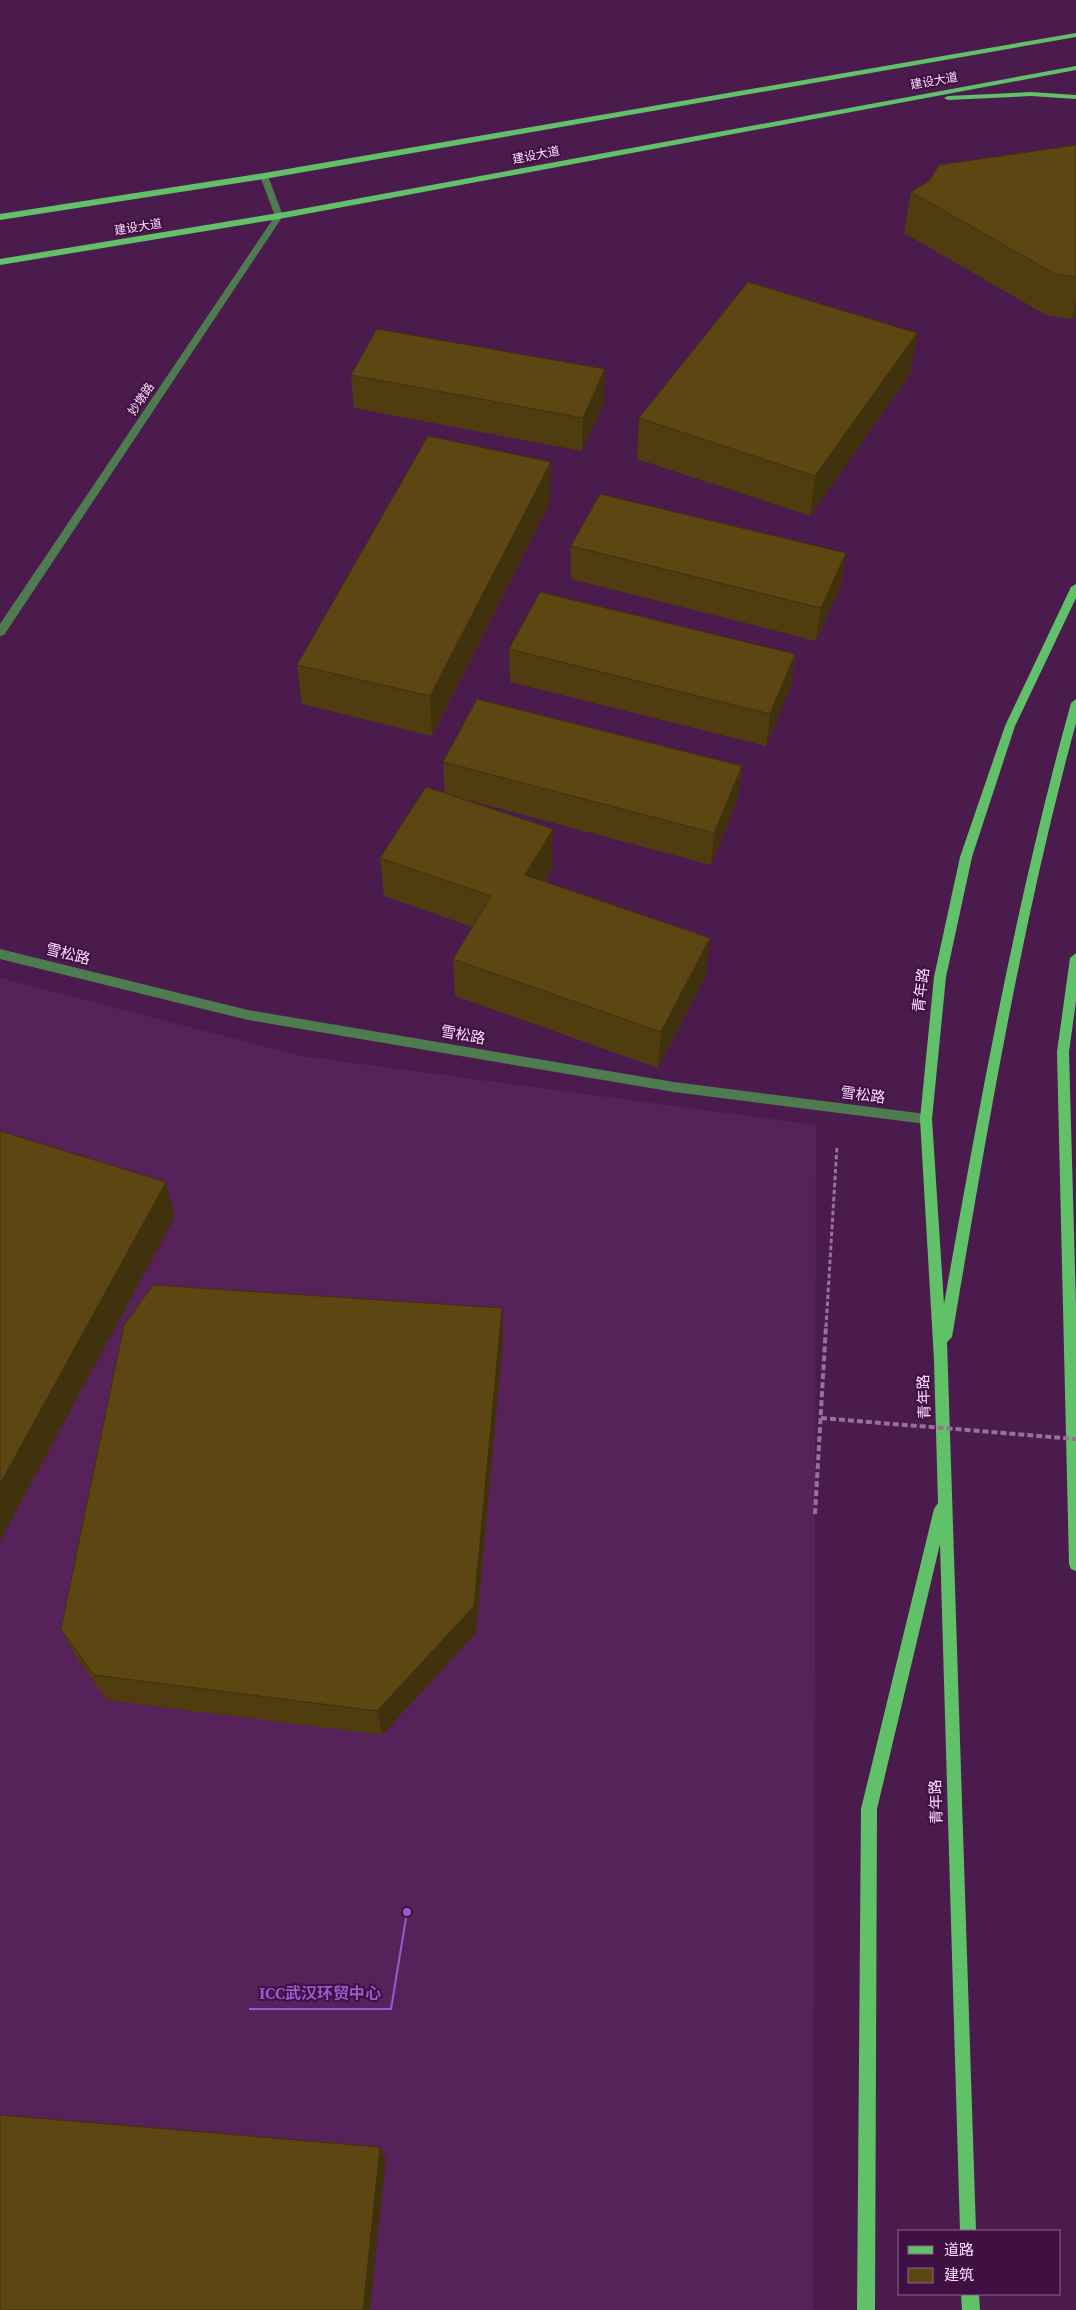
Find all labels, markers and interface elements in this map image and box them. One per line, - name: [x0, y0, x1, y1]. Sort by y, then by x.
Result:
- street label: 建设大道: [909, 69, 959, 93]
- street label: 建设大道: [511, 143, 561, 167]
- street label: 建设大道: [113, 215, 163, 239]
- street label: 妙墩路: [124, 380, 158, 418]
- street label: 雪松路: [44, 938, 93, 969]
- street label: 青年路: [907, 966, 934, 1014]
- street label: 雪松路: [439, 1020, 487, 1049]
- street label: 雪松路: [839, 1081, 887, 1108]
- street label: 青年路: [912, 1374, 935, 1420]
- street label: 青年路: [924, 1779, 947, 1825]
- callout: ICC武汉环贸中心: [249, 1978, 391, 2009]
- text: ICC武汉环贸中心: [259, 1982, 381, 2004]
- legend: [898, 2230, 1061, 2295]
- text: 道路: [944, 2239, 974, 2260]
- text: 建筑: [944, 2264, 974, 2285]

